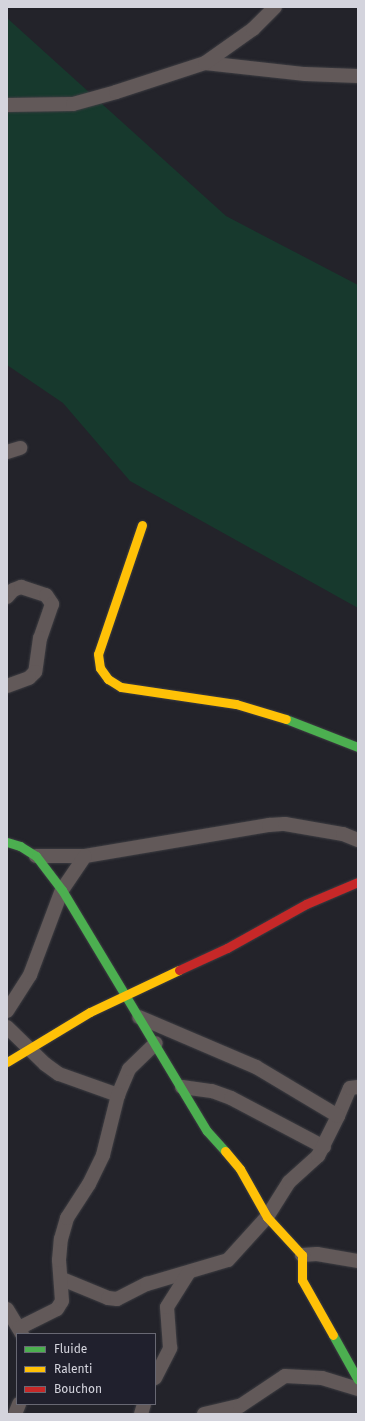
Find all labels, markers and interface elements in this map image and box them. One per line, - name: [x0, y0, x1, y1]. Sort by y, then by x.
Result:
- legend: [16, 1333, 156, 1405]
- text: Fluide: [54, 1342, 87, 1356]
- text: Ralenti: [54, 1362, 92, 1376]
- text: Bouchon: [54, 1382, 102, 1396]

